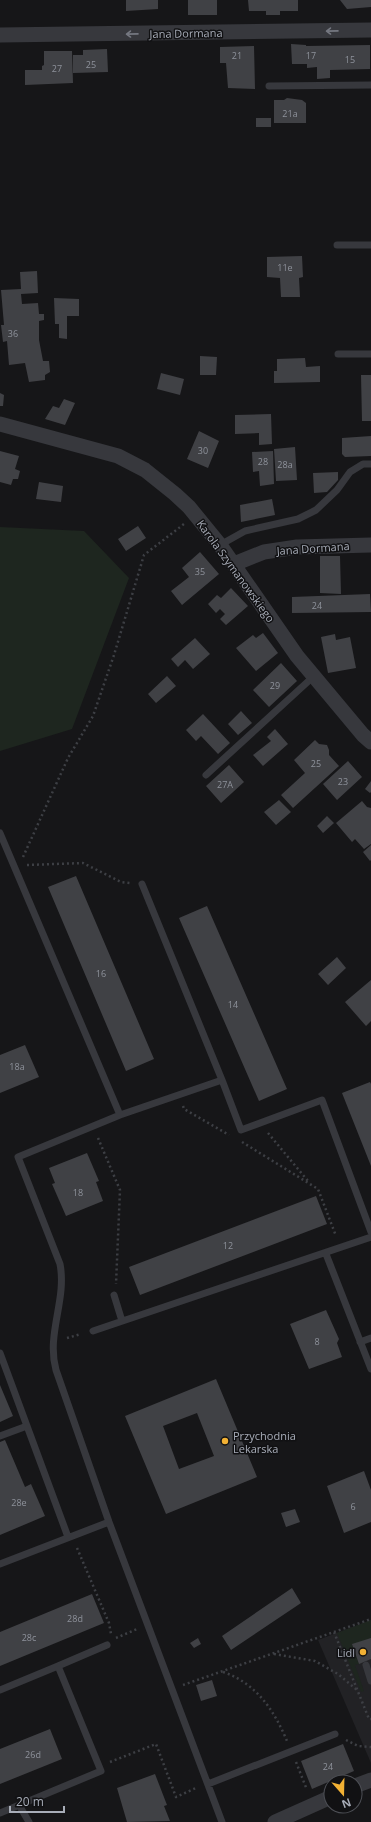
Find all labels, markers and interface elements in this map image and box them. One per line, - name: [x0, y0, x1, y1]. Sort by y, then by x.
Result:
- street label: Jana Dormana: [148, 25, 223, 41]
- one-way arrow: [326, 27, 339, 35]
- one-way arrow: [126, 30, 139, 37]
- house number: 21: [232, 49, 242, 62]
- house number: 17: [306, 49, 316, 62]
- house number: 15: [345, 53, 355, 66]
- house number: 25: [86, 58, 96, 71]
- house number: 27: [52, 62, 62, 75]
- house number: 21a: [282, 107, 298, 120]
- house number: 11e: [277, 261, 293, 274]
- house number: 36: [8, 327, 18, 340]
- house number: 30: [198, 444, 208, 457]
- house number: 28: [258, 455, 268, 468]
- house number: 28a: [277, 458, 293, 471]
- street label: Karola Szymanowskiego: [194, 517, 278, 626]
- street label: Jana Dormana: [275, 538, 350, 558]
- house number: 35: [195, 565, 205, 578]
- house number: 24: [312, 599, 322, 612]
- house number: 29: [270, 679, 280, 692]
- house number: 25: [311, 757, 321, 770]
- house number: 23: [338, 775, 348, 788]
- house number: 27A: [217, 778, 233, 791]
- house number: 16: [96, 967, 106, 980]
- house number: 14: [228, 998, 238, 1011]
- house number: 18a: [9, 1060, 25, 1073]
- house number: 18: [73, 1186, 83, 1199]
- house number: 12: [223, 1239, 233, 1252]
- house number: 8: [314, 1335, 320, 1348]
- place label: Przychodnia Lekarska: [233, 1428, 296, 1456]
- marker: Przychodnia Lekarska: [220, 1436, 230, 1446]
- house number: 28e: [11, 1496, 27, 1509]
- house number: 6: [350, 1500, 356, 1513]
- house number: 28d: [67, 1612, 83, 1625]
- house number: 28c: [22, 1631, 37, 1644]
- place label: Lidl: [337, 1645, 355, 1660]
- marker: Lidl: [358, 1647, 368, 1657]
- house number: 26d: [25, 1748, 41, 1761]
- house number: 24: [323, 1760, 333, 1773]
- north arrow: [323, 1774, 363, 1814]
- scale bar: [10, 1788, 64, 1814]
- text: 20 m: [16, 1793, 44, 1810]
- text: N: [340, 1795, 353, 1812]

